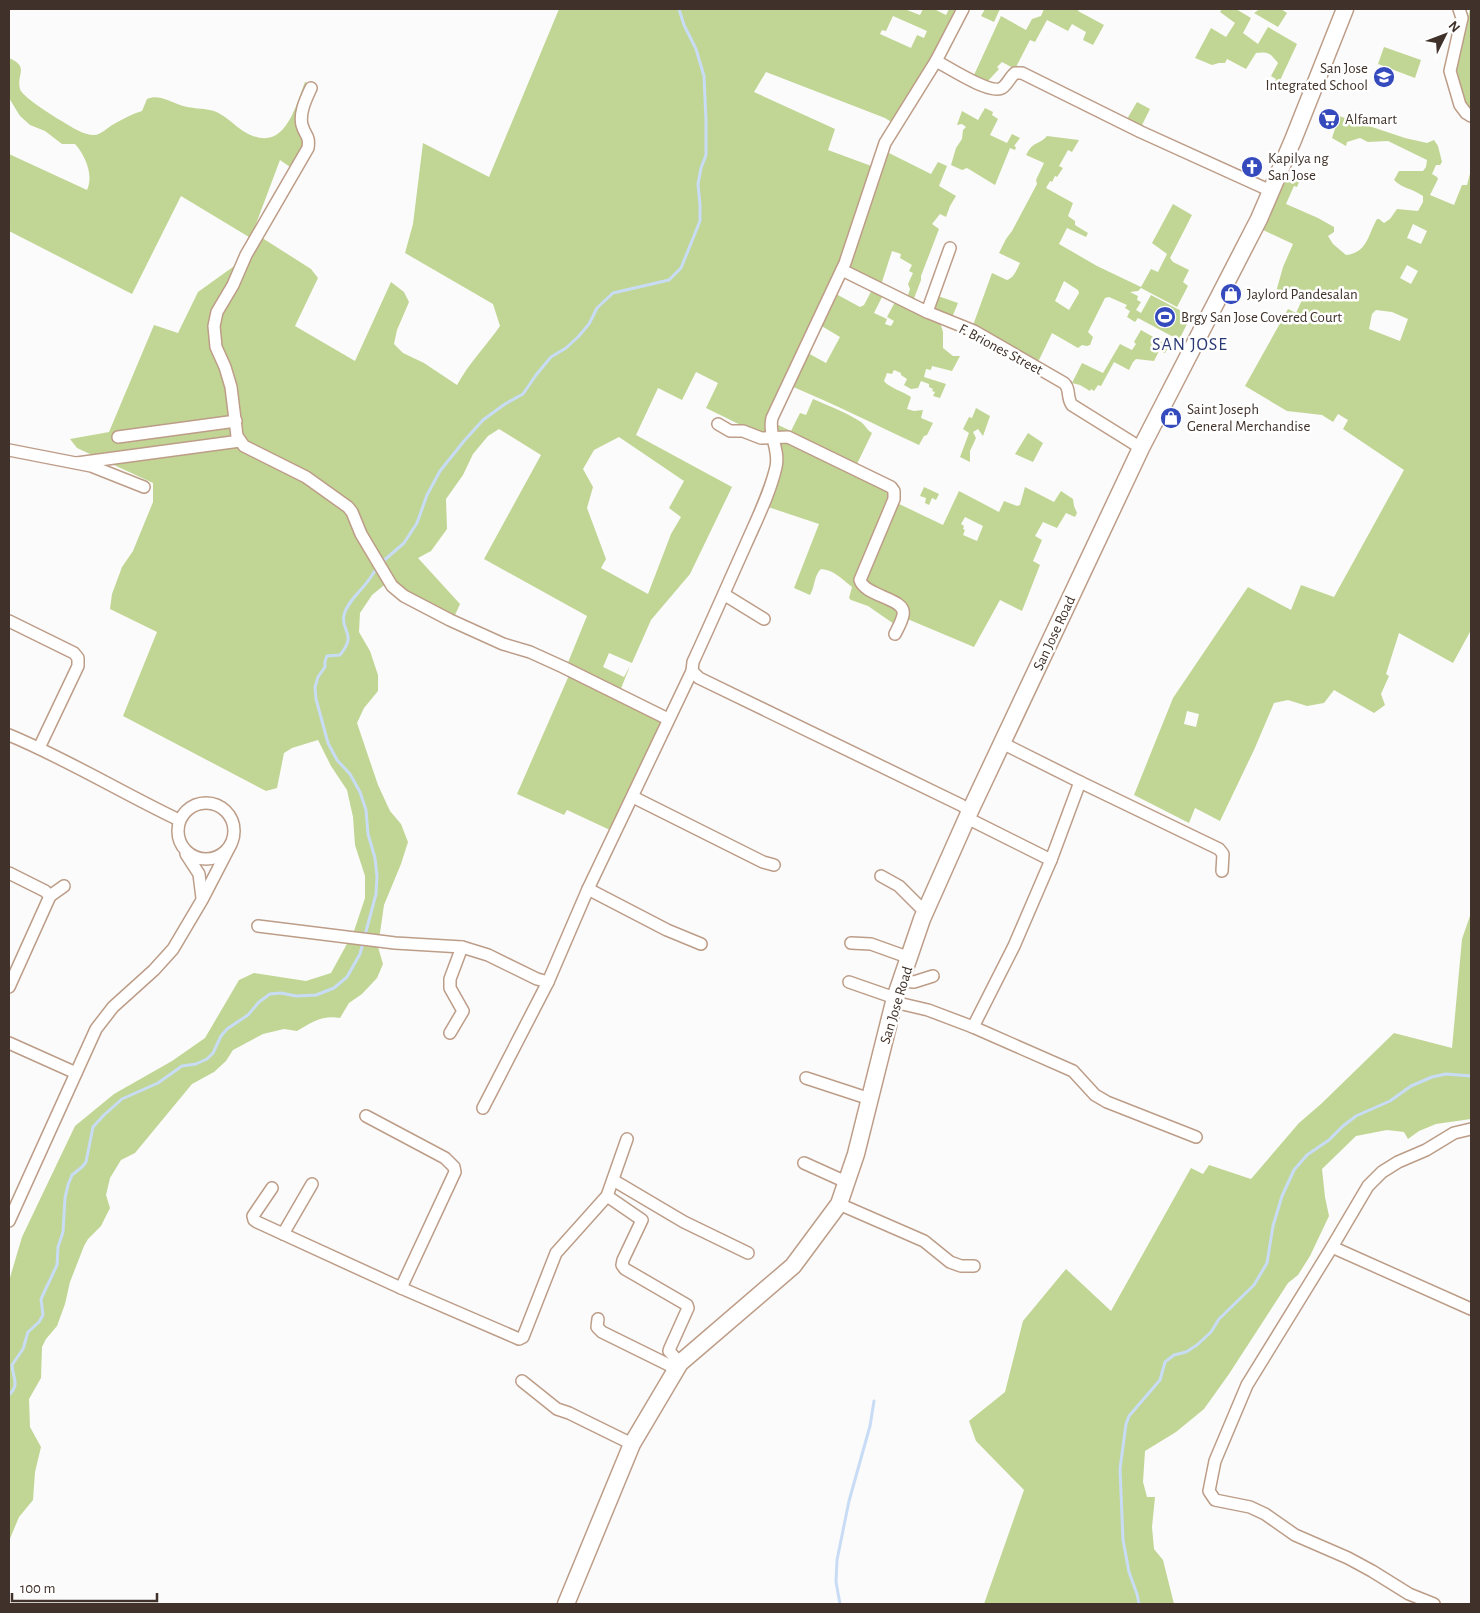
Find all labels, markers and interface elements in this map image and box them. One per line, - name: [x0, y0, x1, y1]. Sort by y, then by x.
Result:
- north arrow: [1420, 10, 1470, 60]
- text: N: [1445, 19, 1462, 35]
- place label: San Jose Integrated School: [1266, 61, 1368, 93]
- school or university icon: San Jose Integrated School: [1372, 65, 1396, 89]
- supermarket icon: Alfamart: [1317, 107, 1341, 131]
- place label: Alfamart: [1345, 112, 1397, 127]
- place label: Kapilya ng San Jose: [1268, 151, 1329, 183]
- church icon: Kapilya ng San Jose: [1240, 155, 1264, 179]
- shop icon: Jaylord Pandesalan: [1219, 282, 1243, 306]
- place label: Jaylord Pandesalan: [1247, 287, 1358, 302]
- sports icon: Brgy San Jose Covered Court: [1153, 305, 1177, 329]
- place label: Brgy San Jose Covered Court: [1181, 310, 1342, 325]
- street label: F. Briones Street: [956, 321, 1045, 378]
- district label: SAN JOSE: [1152, 336, 1228, 354]
- place label: Saint Joseph General Merchandise: [1187, 402, 1310, 434]
- shop icon: Saint Joseph General Merchandise: [1159, 406, 1183, 430]
- street label: San Jose Road: [1031, 593, 1078, 673]
- street label: San Jose Road: [878, 964, 915, 1046]
- scale bar: [12, 1570, 158, 1602]
- text: 100 m: [20, 1581, 55, 1596]

